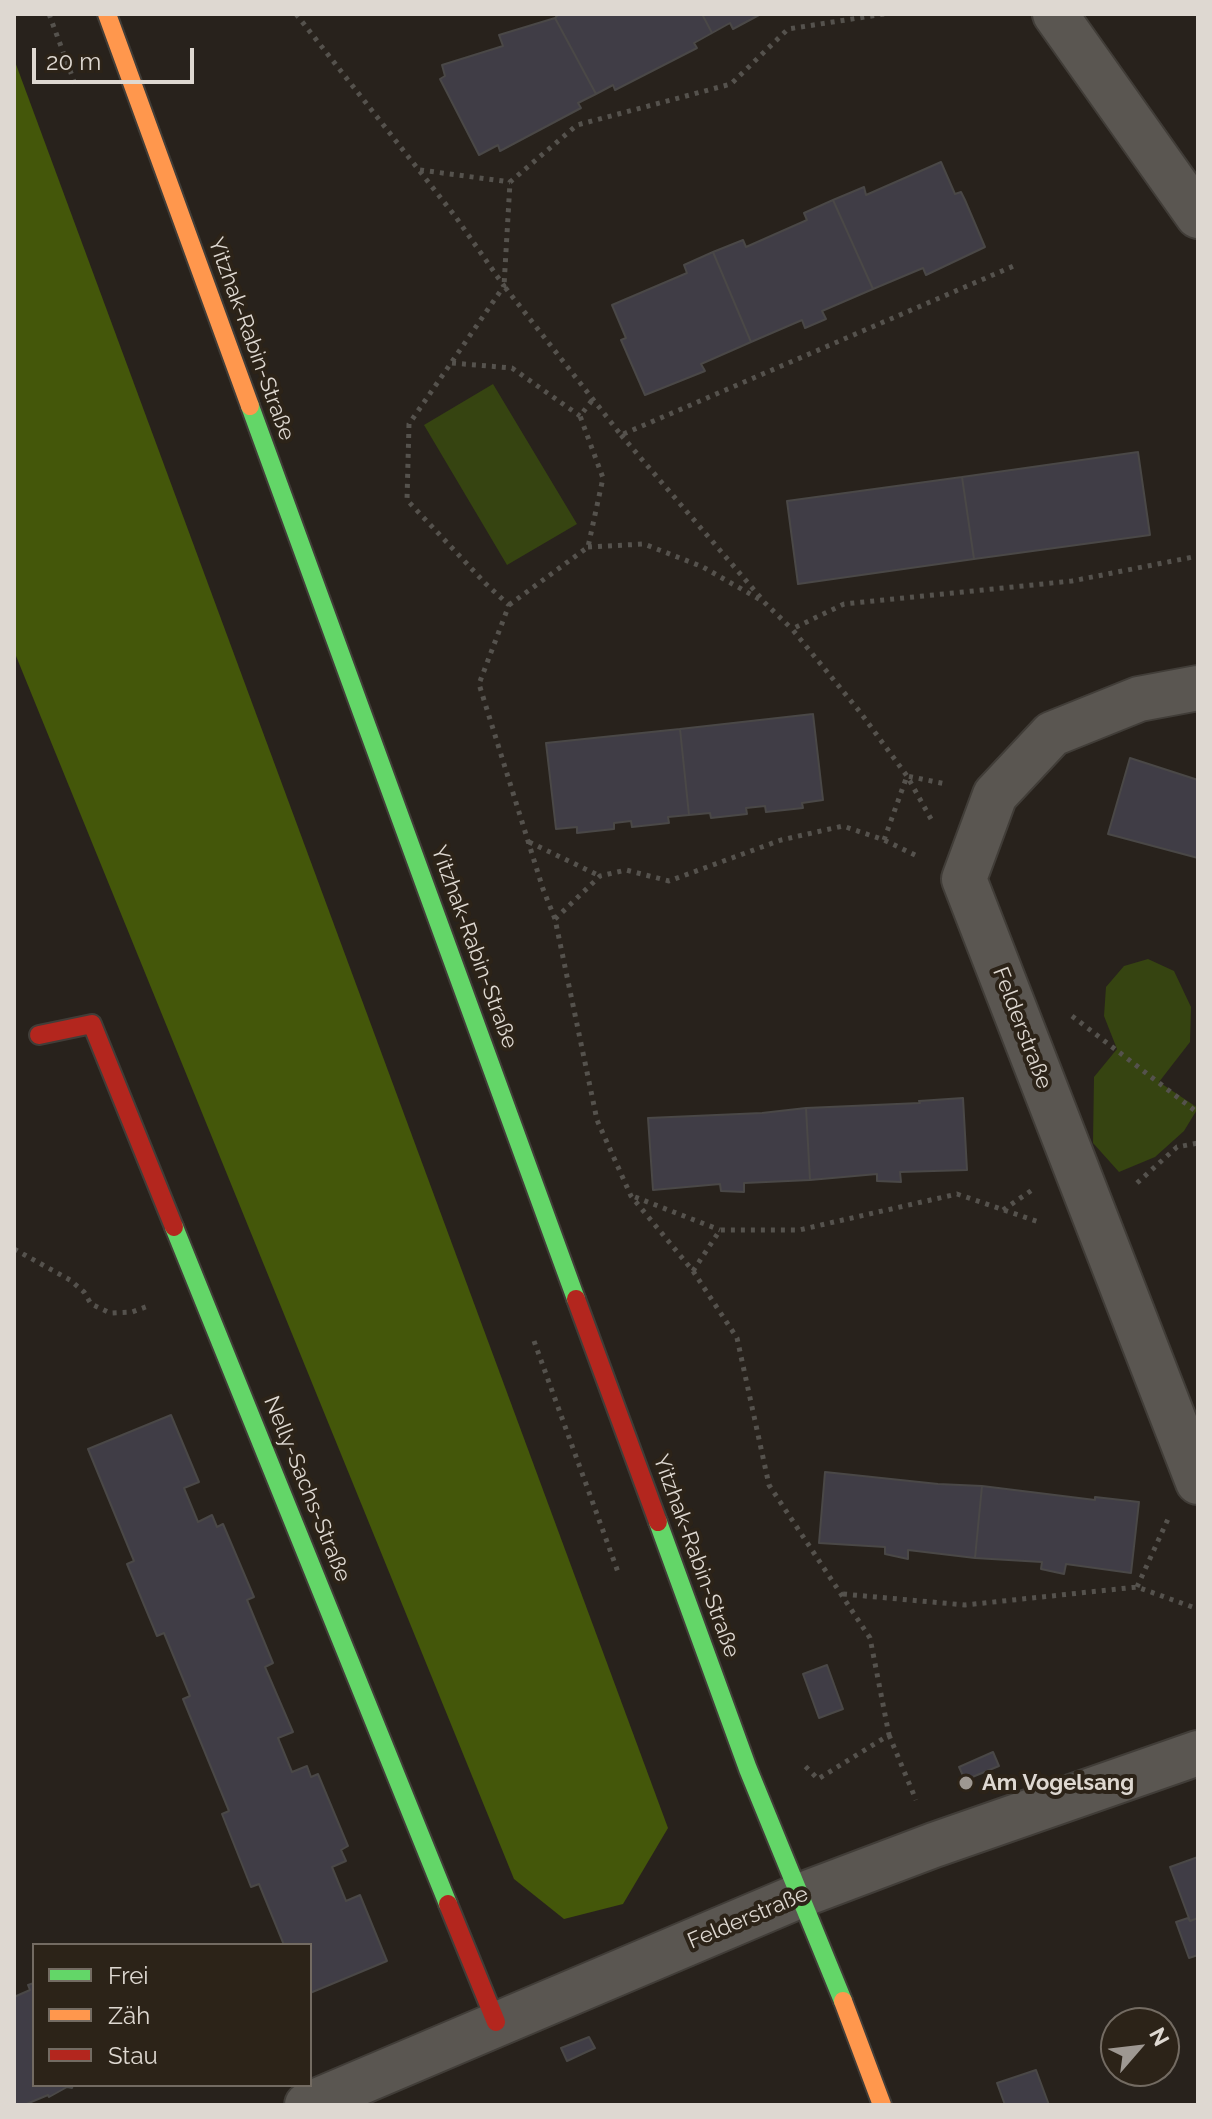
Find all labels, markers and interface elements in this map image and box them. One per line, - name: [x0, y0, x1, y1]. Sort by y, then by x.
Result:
- scale bar: [36, 32, 198, 82]
- text: 20 m: [46, 47, 101, 76]
- street label: Yitzhak-Rabin-Straße: [202, 234, 300, 444]
- street label: Yitzhak-Rabin-Straße: [425, 842, 523, 1052]
- street label: Felderstraße: [987, 963, 1057, 1093]
- street label: Nelly-Sachs-Straße: [258, 1392, 356, 1586]
- street label: Yitzhak-Rabin-Straße: [647, 1451, 745, 1661]
- place label: Am Vogelsang: [982, 1770, 1134, 1796]
- marker: Am Vogelsang: [957, 1774, 975, 1792]
- street label: Felderstraße: [684, 1881, 812, 1955]
- legend: [32, 1943, 312, 2087]
- text: Frei: [108, 1961, 149, 1990]
- text: Zäh: [108, 2001, 150, 2030]
- north arrow: [1100, 2007, 1180, 2087]
- text: N: [1144, 2023, 1175, 2050]
- text: Stau: [108, 2041, 158, 2070]

